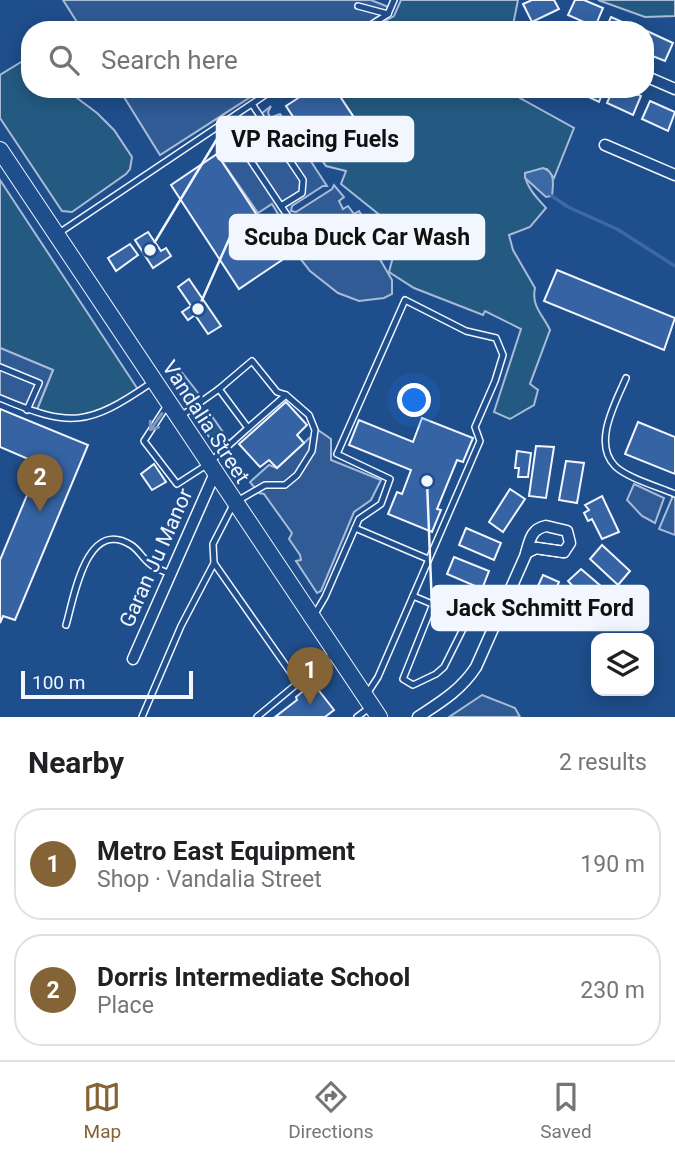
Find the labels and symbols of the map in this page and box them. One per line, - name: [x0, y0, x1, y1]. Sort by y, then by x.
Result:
- callout: VP Racing Fuels: [217, 117, 413, 161]
- text: VP Racing Fuels: [231, 126, 399, 153]
- callout: Scuba Duck Car Wash: [230, 215, 484, 259]
- text: Scuba Duck Car Wash: [244, 224, 470, 251]
- street label: Vandalia Street: [157, 356, 255, 488]
- your location: [397, 383, 431, 417]
- one-way arrow: [149, 412, 163, 431]
- pin: 2: [17, 454, 63, 512]
- street label: Garan Ju Manor: [115, 485, 197, 631]
- callout: Jack Schmitt Ford: [432, 586, 648, 630]
- text: Jack Schmitt Ford: [446, 595, 634, 622]
- pin: 1: [287, 647, 333, 705]
- scale bar: [21, 668, 192, 700]

